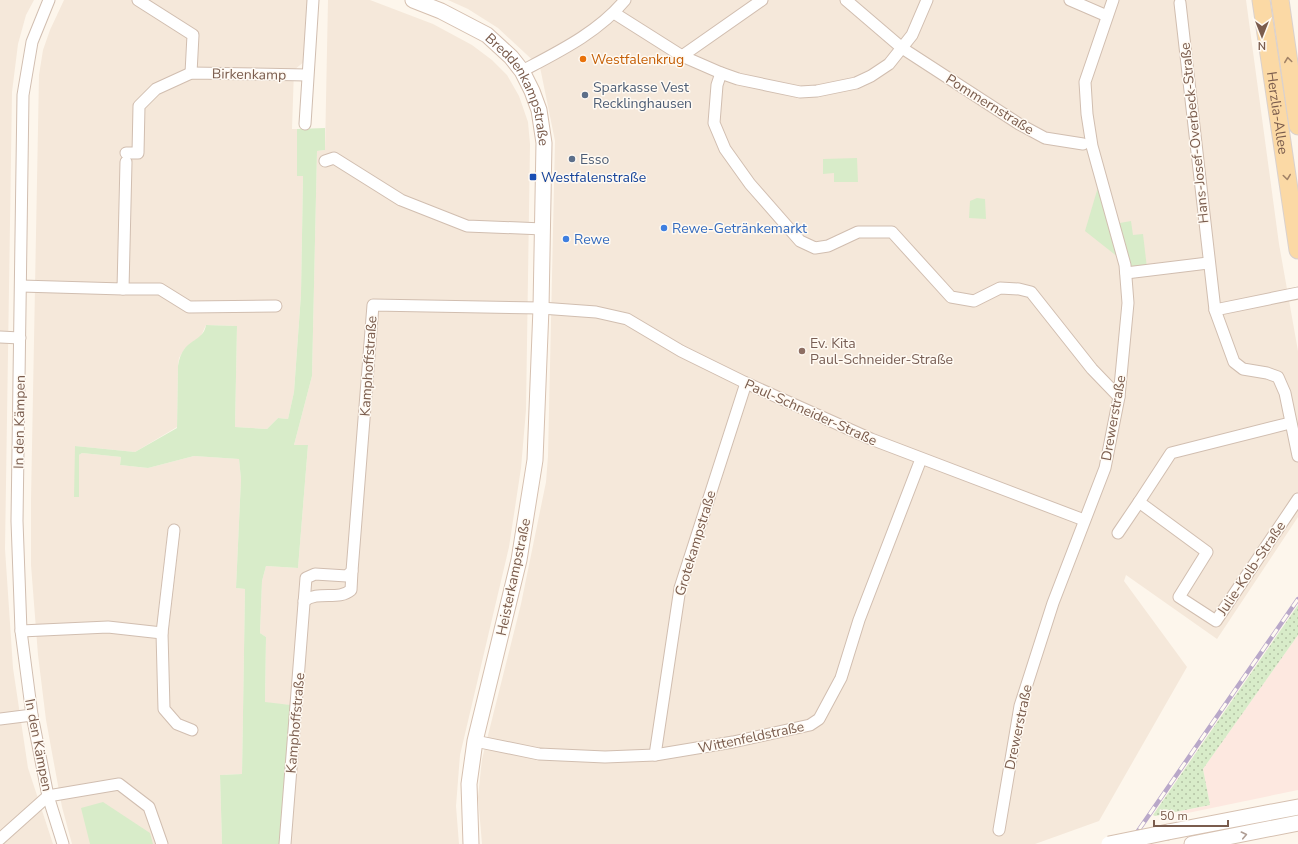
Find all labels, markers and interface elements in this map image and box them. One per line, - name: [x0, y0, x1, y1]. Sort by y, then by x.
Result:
- north arrow: [1242, 16, 1282, 56]
- street label: Breddenkampstraße: [481, 29, 553, 147]
- text: N: [1258, 38, 1266, 53]
- street label: Hans-Josef-Overbeck-Straße: [1176, 42, 1213, 224]
- place label: Westfalenkrug: [591, 50, 684, 69]
- marker: Westfalenkrug: [578, 54, 588, 64]
- one-way arrow: [1284, 57, 1293, 63]
- street label: Birkenkamp: [212, 64, 286, 85]
- street label: Pommernstraße: [942, 70, 1037, 139]
- street label: Herzlia-Allee: [1262, 70, 1293, 156]
- place label: Sparkasse Vest Recklinghausen: [593, 78, 692, 113]
- marker: Sparkasse Vest Recklinghausen: [580, 90, 590, 100]
- place label: Esso: [580, 150, 610, 169]
- marker: Esso: [567, 154, 577, 164]
- place label: Westfalenstraße: [541, 168, 646, 187]
- marker: Westfalenstraße: [528, 172, 538, 182]
- one-way arrow: [1282, 174, 1291, 180]
- place label: Rewe-Getränkemarkt: [672, 219, 807, 238]
- marker: Rewe-Getränkemarkt: [659, 223, 669, 233]
- place label: Rewe: [574, 230, 610, 249]
- marker: Rewe: [561, 234, 571, 244]
- street label: Kamphoffstraße: [355, 315, 381, 417]
- place label: Ev. Kita Paul-Schneider-Straße: [810, 334, 953, 369]
- marker: Ev. Kita Paul-Schneider-Straße: [797, 346, 807, 356]
- street label: Drewerstraße: [1097, 374, 1130, 462]
- street label: In den Kämpen: [9, 375, 30, 469]
- street label: Paul-Schneider-Straße: [742, 375, 880, 450]
- street label: Grotekampstraße: [670, 488, 721, 598]
- street label: Heisterkampstraße: [492, 517, 535, 638]
- street label: Julie-Kolb-Straße: [1212, 517, 1290, 620]
- street label: Kamphoffstraße: [282, 672, 309, 774]
- street label: Drewerstraße: [1000, 683, 1037, 771]
- street label: In den Kämpen: [20, 697, 57, 793]
- street label: Wittenfeldstraße: [696, 717, 806, 758]
- scale bar: [1154, 802, 1228, 828]
- text: 50 m: [1160, 808, 1188, 824]
- one-way arrow: [1241, 831, 1247, 839]

